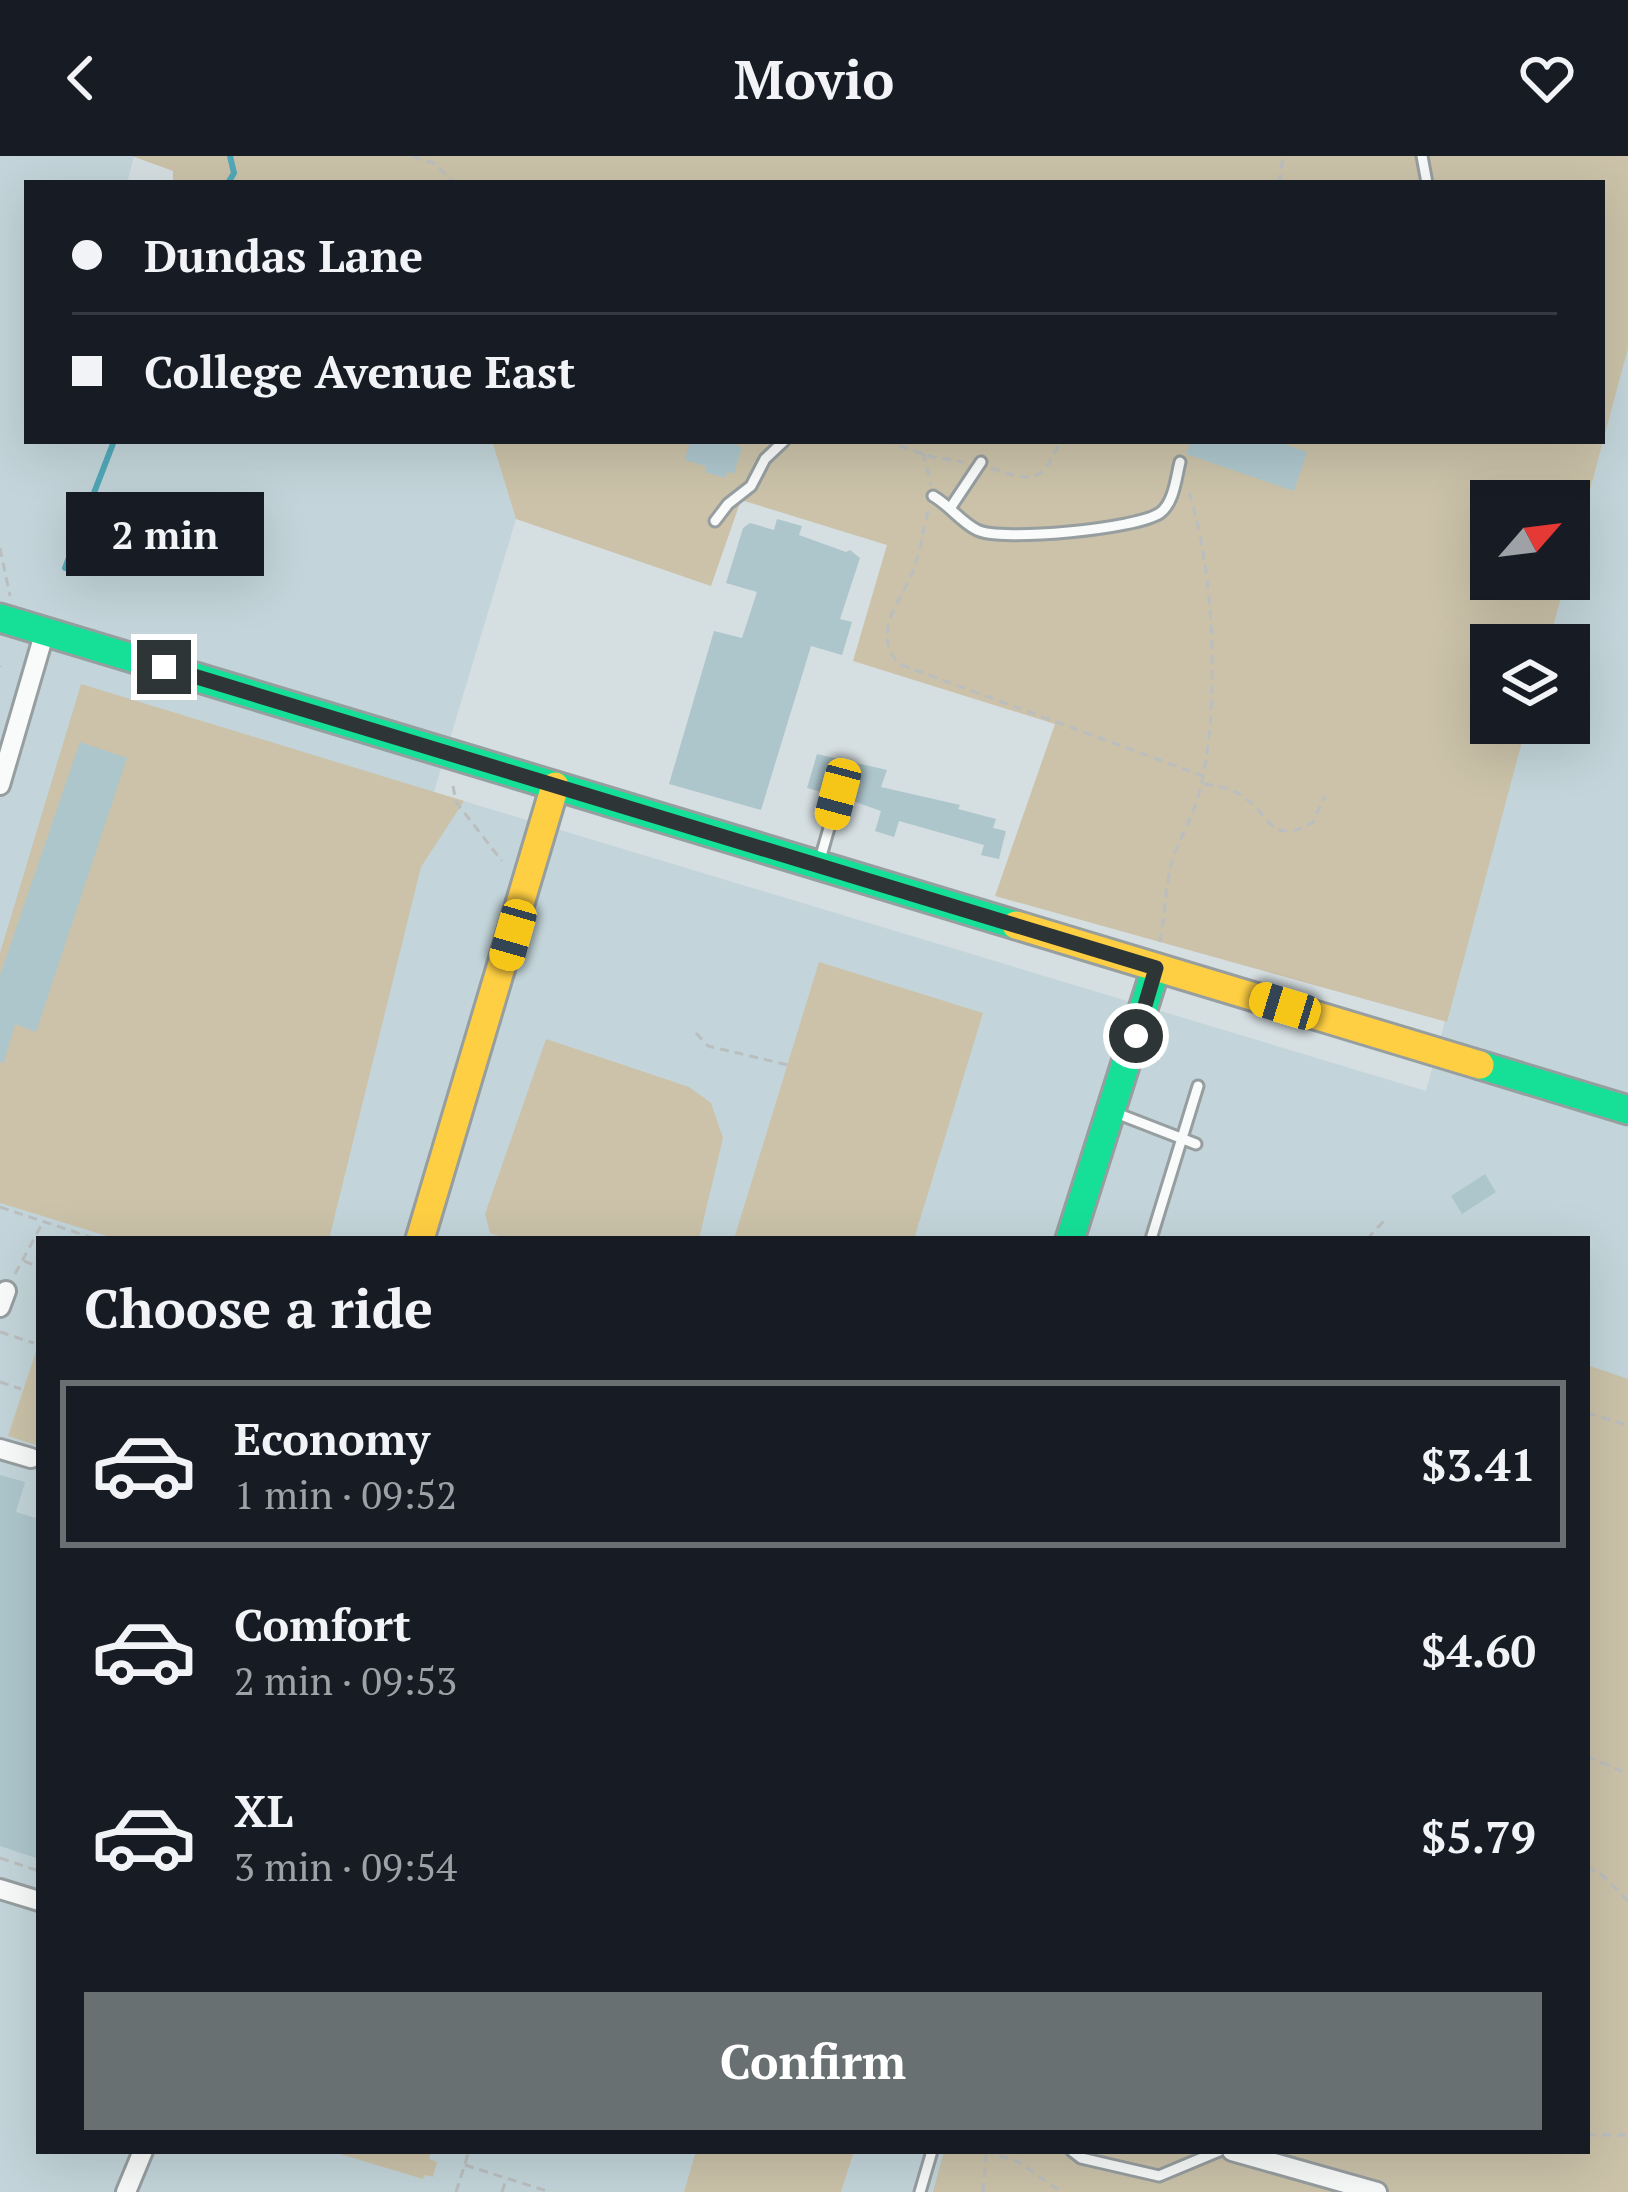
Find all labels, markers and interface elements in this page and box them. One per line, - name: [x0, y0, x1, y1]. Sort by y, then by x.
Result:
- text: Movio: [734, 43, 894, 114]
- icon: back: [48, 45, 114, 111]
- icon: heart: [1514, 45, 1580, 111]
- text: Dundas Lane: [144, 225, 423, 285]
- text: College Avenue East: [144, 341, 575, 401]
- north arrow: [1470, 480, 1590, 600]
- map controls: [1470, 480, 1590, 744]
- callout: 2 min: [65, 493, 263, 577]
- text: 2 min: [112, 508, 218, 560]
- button: layers: [1470, 624, 1590, 744]
- route end: [137, 640, 191, 694]
- car: [811, 755, 865, 833]
- car: [486, 895, 540, 975]
- car: [1245, 978, 1325, 1034]
- route start: [1109, 1009, 1163, 1063]
- text: Choose a ride: [84, 1272, 433, 1343]
- text: Economy: [234, 1408, 430, 1468]
- icon: car: [90, 1410, 198, 1518]
- text: $3.41: [1421, 1434, 1536, 1494]
- text: 1 min · 09:52: [234, 1468, 457, 1520]
- text: Comfort: [234, 1594, 411, 1654]
- icon: car: [90, 1596, 198, 1704]
- text: $4.60: [1421, 1620, 1536, 1680]
- text: 2 min · 09:53: [234, 1654, 457, 1706]
- text: XL: [234, 1780, 293, 1840]
- icon: car: [90, 1782, 198, 1890]
- text: $5.79: [1421, 1806, 1536, 1866]
- text: 3 min · 09:54: [234, 1840, 457, 1892]
- button: Confirm: [84, 1992, 1542, 2130]

